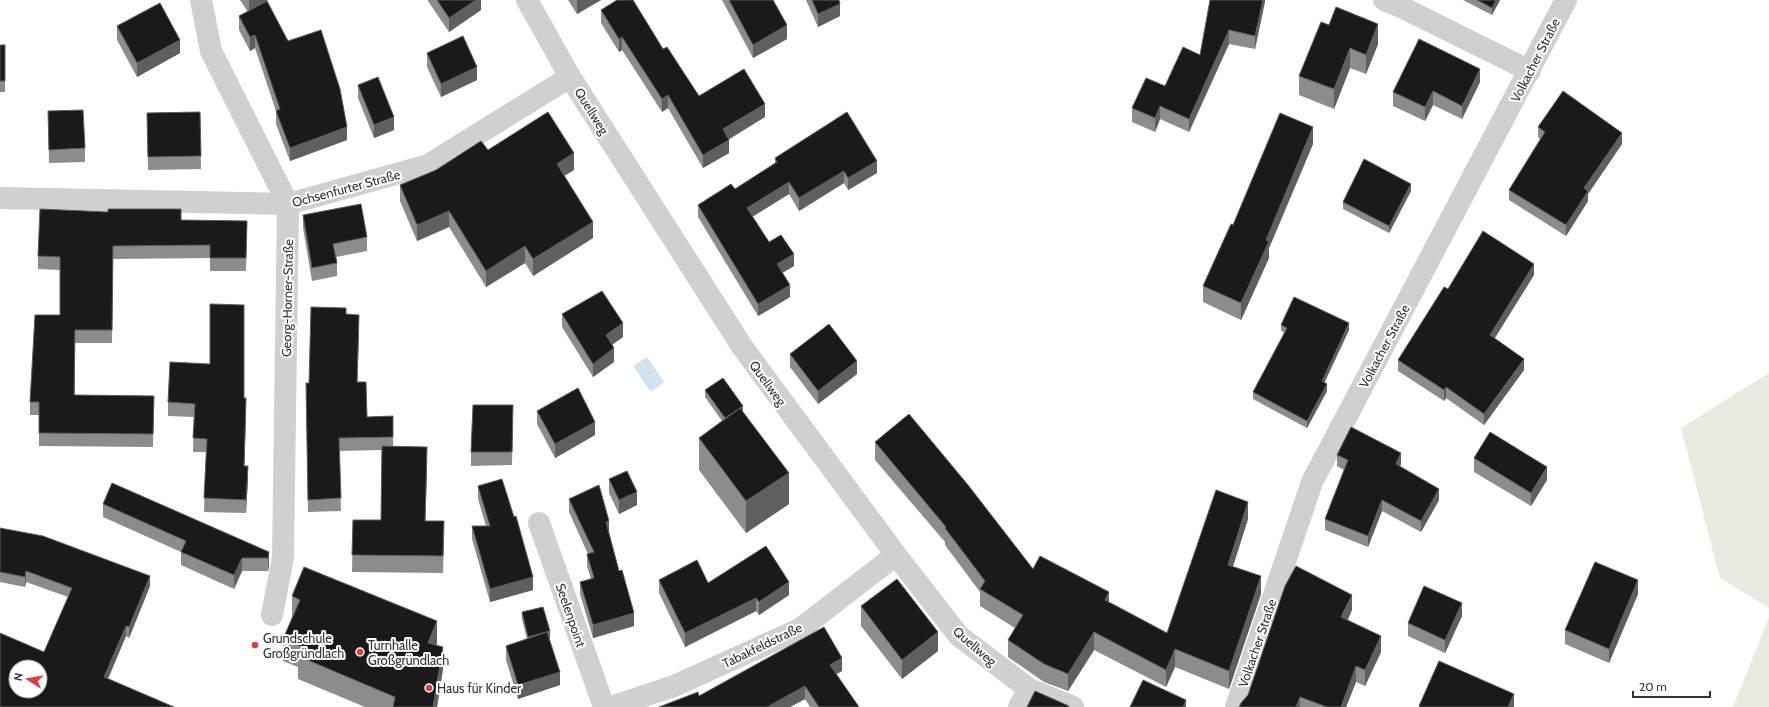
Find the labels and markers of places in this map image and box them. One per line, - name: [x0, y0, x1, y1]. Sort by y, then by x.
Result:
- place label: Grundschule Großgründlach: [263, 630, 344, 661]
- place label: Turnhalle Großgründlach: [368, 637, 449, 668]
- marker: Grundschule Großgründlach: [250, 640, 260, 650]
- marker: Turnhalle Großgründlach: [355, 647, 365, 657]
- place label: Haus für Kinder: [437, 680, 522, 696]
- marker: Haus für Kinder: [424, 683, 434, 693]

